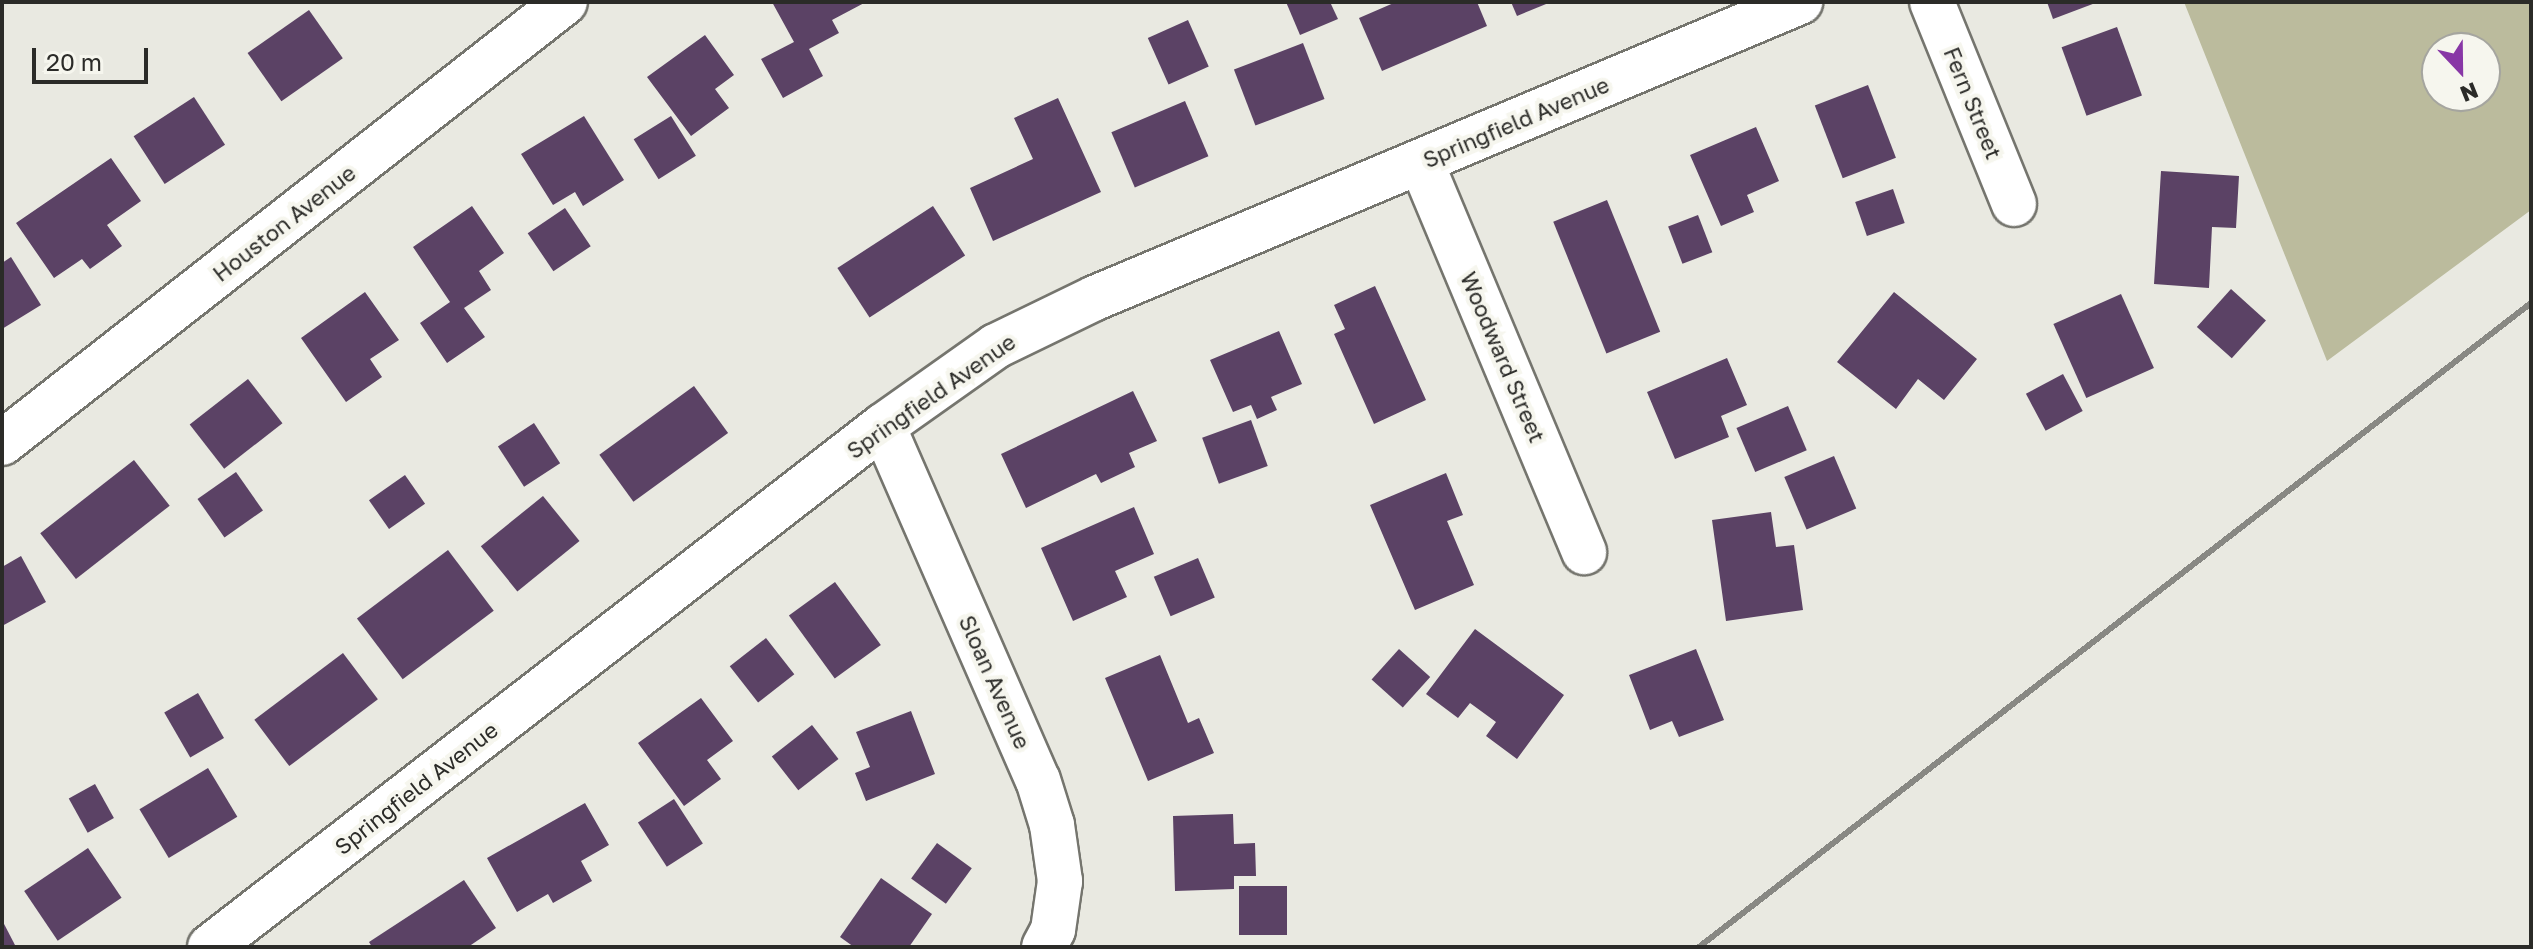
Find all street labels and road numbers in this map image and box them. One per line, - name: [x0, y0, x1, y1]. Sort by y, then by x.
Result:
- street label: Fern Street: [1939, 43, 2007, 163]
- street label: Springfield Avenue: [1419, 71, 1613, 173]
- street label: Houston Avenue: [207, 159, 361, 287]
- street label: Woodward Street: [1455, 268, 1551, 446]
- street label: Springfield Avenue: [842, 328, 1020, 464]
- street label: Sloan Avenue: [954, 611, 1036, 753]
- street label: Springfield Avenue: [329, 716, 503, 860]

